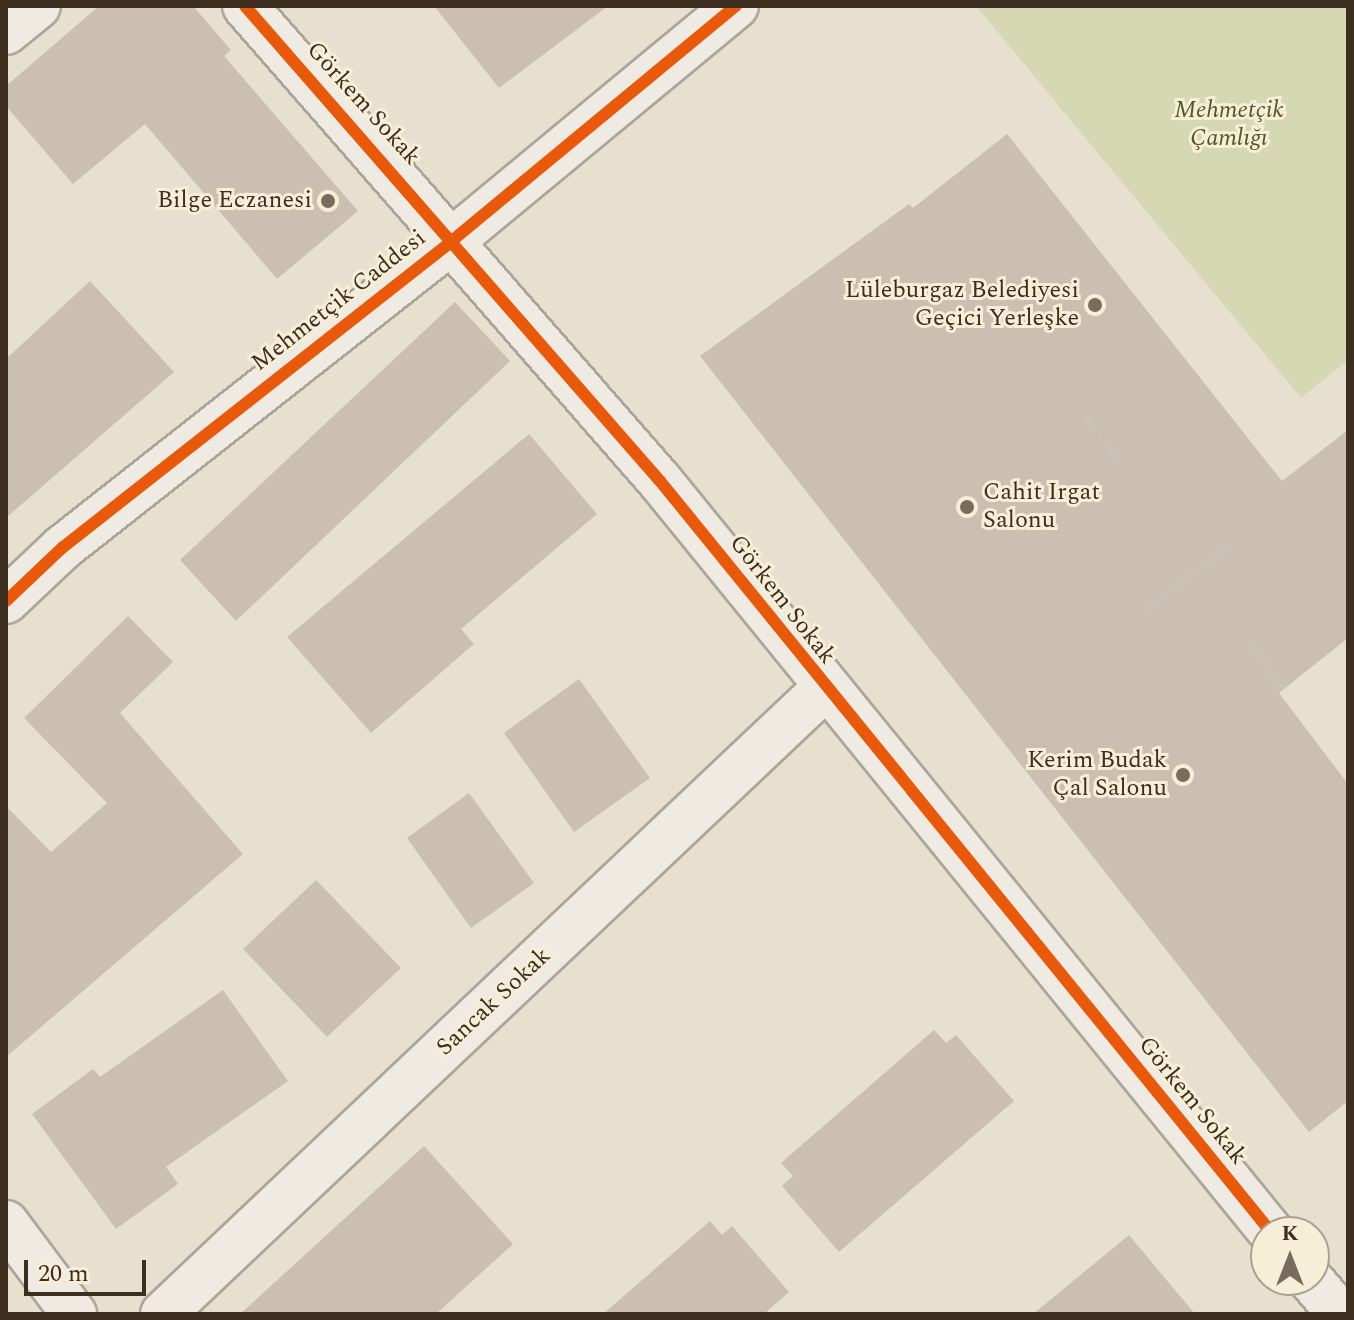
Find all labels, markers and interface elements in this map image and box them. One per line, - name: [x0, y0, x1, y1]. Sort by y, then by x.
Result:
- street label: Görkem Sokak: [300, 36, 426, 172]
- park label: Mehmetçik Çamlığı: [1174, 97, 1284, 153]
- place label: Bilge Eczanesi: [157, 187, 312, 215]
- marker: Bilge Eczanesi: [319, 192, 337, 210]
- street label: Mehmetçik Caddesi: [246, 224, 432, 378]
- place label: Lüleburgaz Belediyesi Geçici Yerleşke: [845, 277, 1079, 333]
- marker: Lüleburgaz Belediyesi Geçici Yerleşke: [1086, 296, 1104, 314]
- place label: Cahit Irgat Salonu: [983, 479, 1100, 535]
- marker: Cahit Irgat Salonu: [958, 498, 976, 516]
- street label: Görkem Sokak: [723, 530, 841, 670]
- place label: Kerim Budak Çal Salonu: [1027, 747, 1167, 803]
- marker: Kerim Budak Çal Salonu: [1174, 766, 1192, 784]
- street label: Sancak Sokak: [431, 942, 557, 1062]
- street label: Görkem Sokak: [1132, 1031, 1252, 1171]
- north arrow: [1250, 1216, 1330, 1296]
- text: K: [1281, 1217, 1299, 1250]
- scale bar: [28, 1244, 150, 1294]
- text: 20 m: [38, 1256, 89, 1292]

